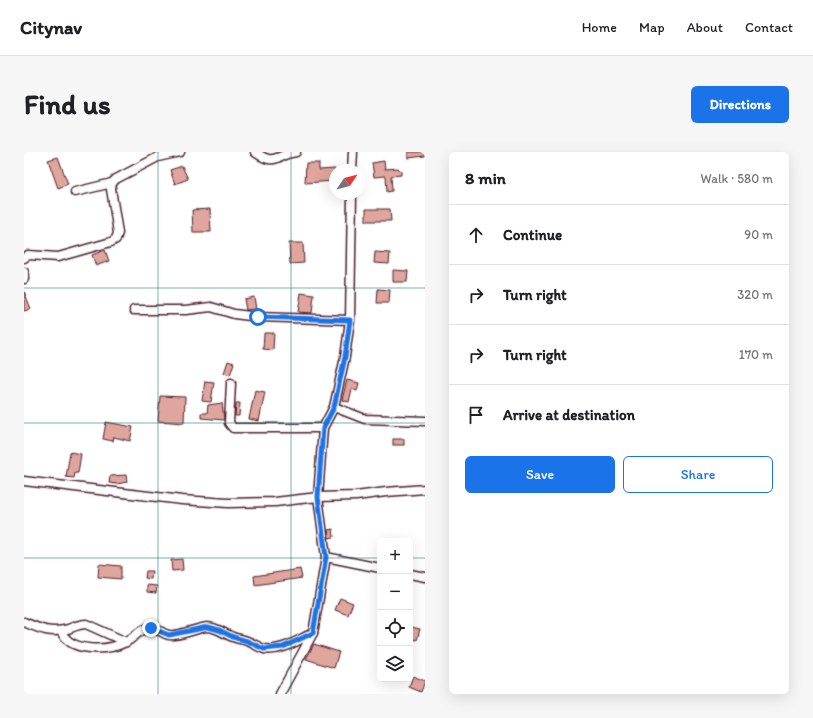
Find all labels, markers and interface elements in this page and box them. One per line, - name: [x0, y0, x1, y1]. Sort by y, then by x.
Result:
- text: Citynav: [20, 16, 82, 39]
- text: Home: [582, 19, 617, 36]
- text: Map: [639, 19, 665, 36]
- text: About: [687, 19, 723, 36]
- text: Contact: [745, 19, 793, 36]
- button: Directions: [691, 86, 789, 123]
- text: Find us: [24, 87, 111, 121]
- north arrow: [329, 164, 365, 200]
- text: 8 min: [465, 168, 506, 188]
- text: Walk · 580 m: [700, 171, 773, 186]
- icon: ahead: [465, 224, 487, 246]
- text: Continue: [503, 226, 562, 244]
- text: 90 m: [744, 227, 773, 242]
- icon: right: [465, 284, 487, 306]
- text: Turn right: [503, 286, 567, 304]
- text: 320 m: [737, 287, 773, 302]
- route start: [249, 308, 267, 326]
- icon: right: [465, 344, 487, 366]
- text: Turn right: [503, 346, 567, 364]
- text: 170 m: [739, 347, 773, 362]
- icon: arrive: [465, 404, 487, 426]
- text: Arrive at destination: [503, 406, 635, 424]
- button: Save: [465, 456, 615, 493]
- button: Share: [623, 456, 773, 493]
- map controls: [377, 538, 413, 682]
- button: +: [377, 538, 413, 574]
- button: −: [377, 574, 413, 610]
- button: locate: [377, 610, 413, 646]
- route end: [142, 619, 160, 637]
- button: layers: [377, 646, 413, 682]

